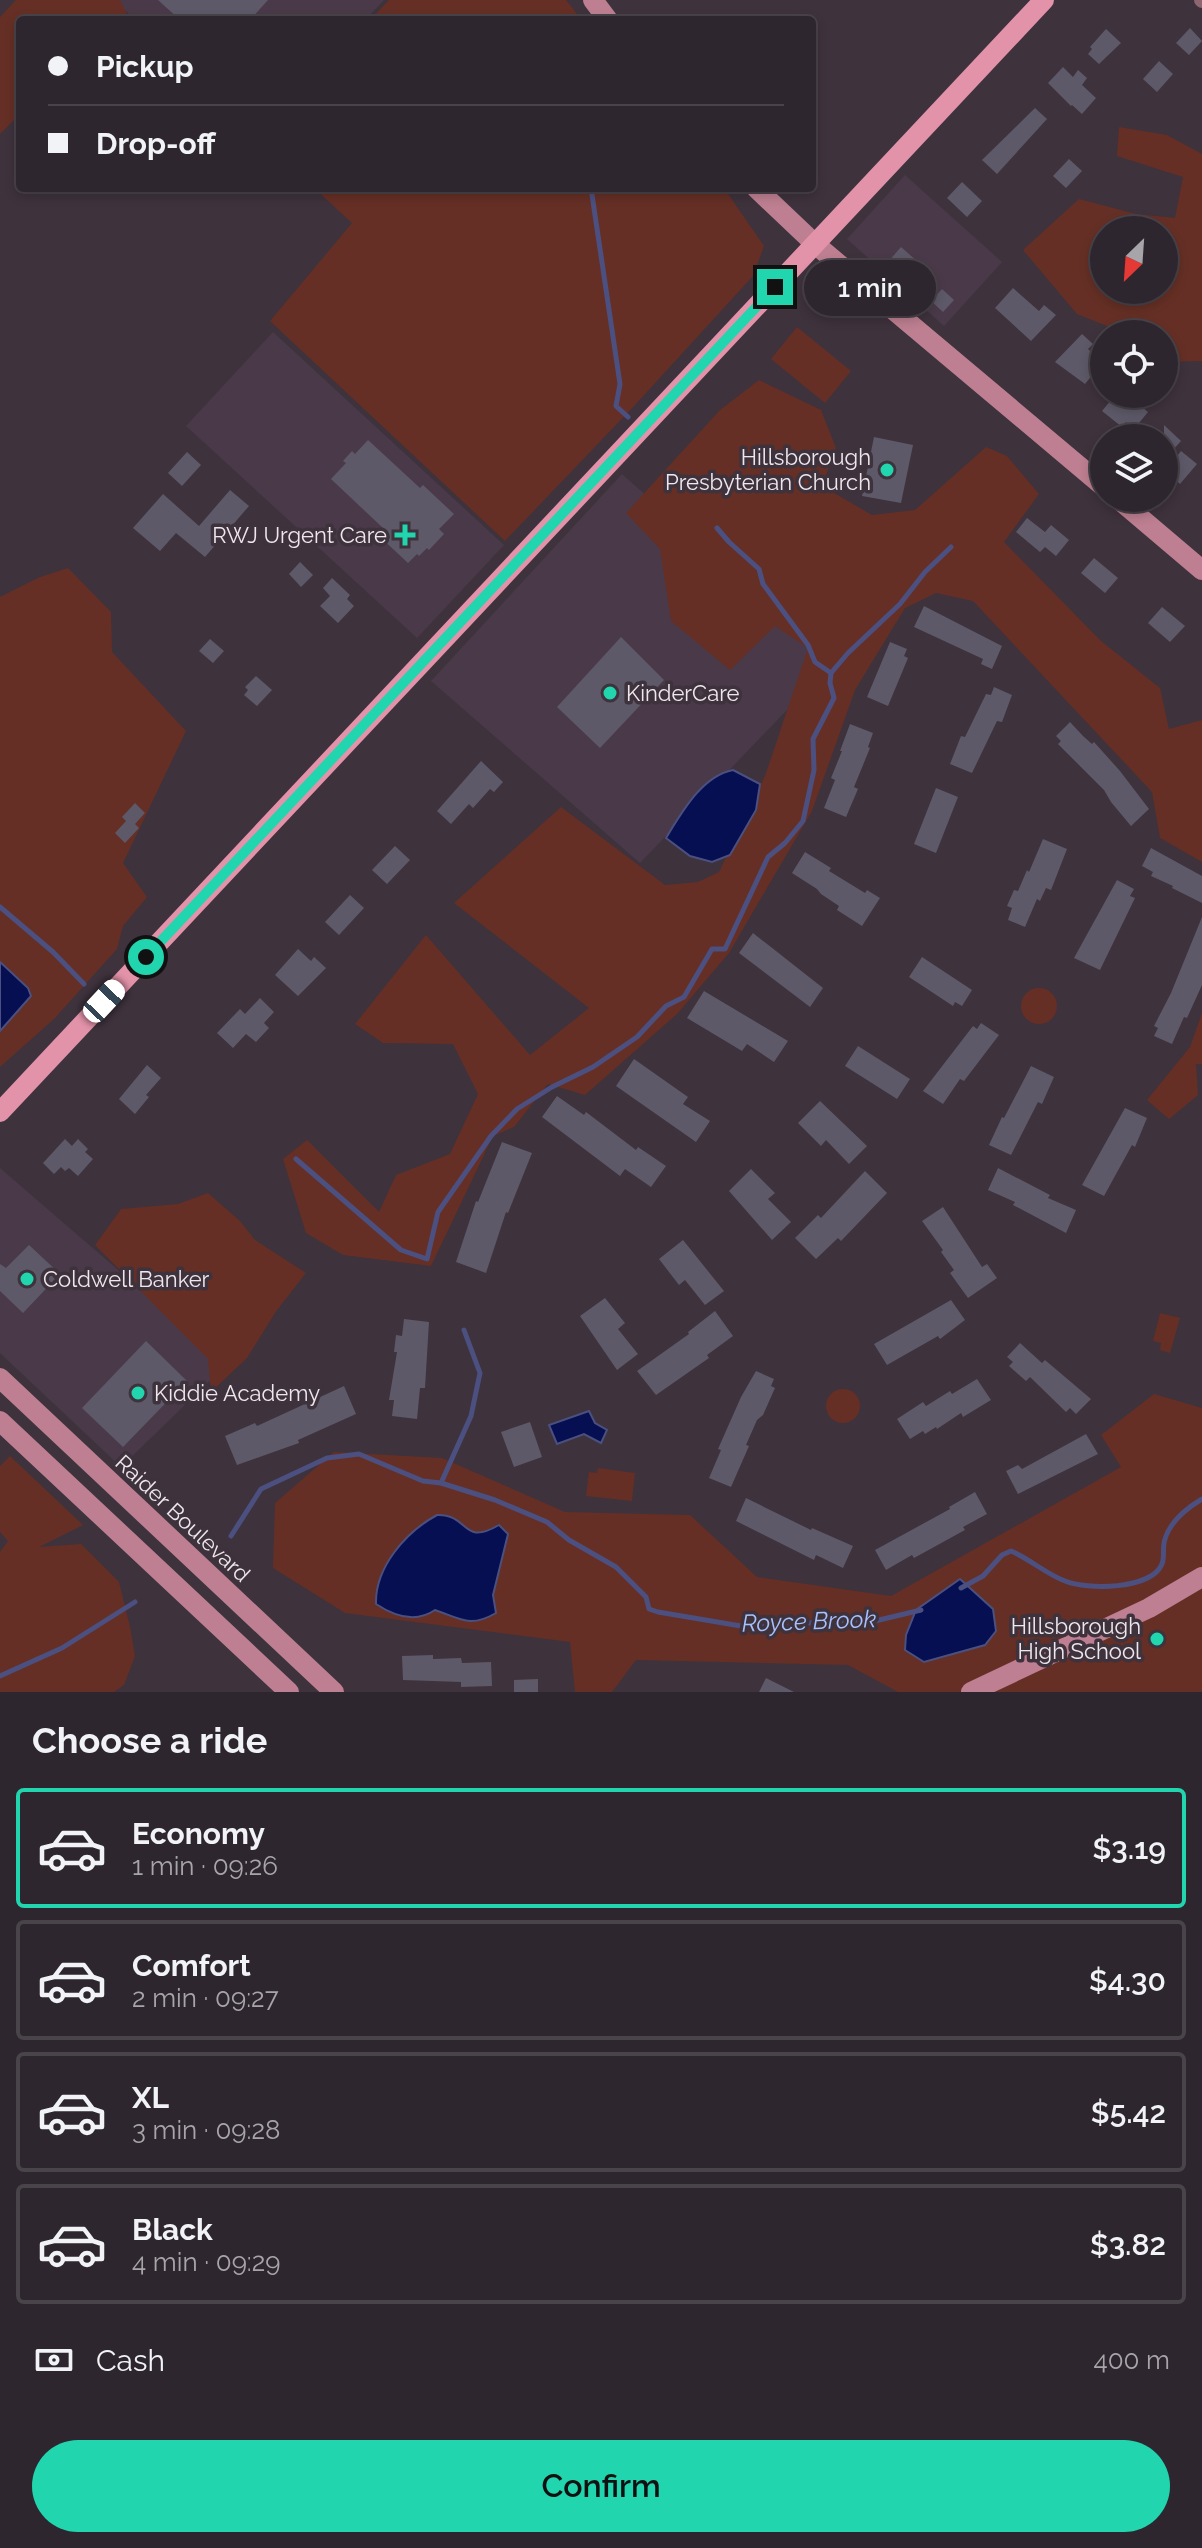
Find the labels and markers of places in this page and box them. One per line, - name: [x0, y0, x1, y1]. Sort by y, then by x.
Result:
- place label: Hillsborough Presbyterian Church: [665, 444, 871, 495]
- marker: Hillsborough Presbyterian Church: [878, 461, 896, 479]
- place label: RWJ Urgent Care: [212, 522, 387, 548]
- marker: RWJ Urgent Care: [394, 524, 416, 546]
- place label: KinderCare: [626, 680, 740, 706]
- marker: KinderCare: [601, 684, 619, 702]
- place label: Coldwell Banker: [43, 1266, 210, 1292]
- marker: Coldwell Banker: [18, 1270, 36, 1288]
- place label: Kiddie Academy: [154, 1380, 320, 1406]
- marker: Kiddie Academy: [129, 1384, 147, 1402]
- place label: Hillsborough High School: [1011, 1613, 1141, 1664]
- marker: Hillsborough High School: [1148, 1630, 1166, 1648]

